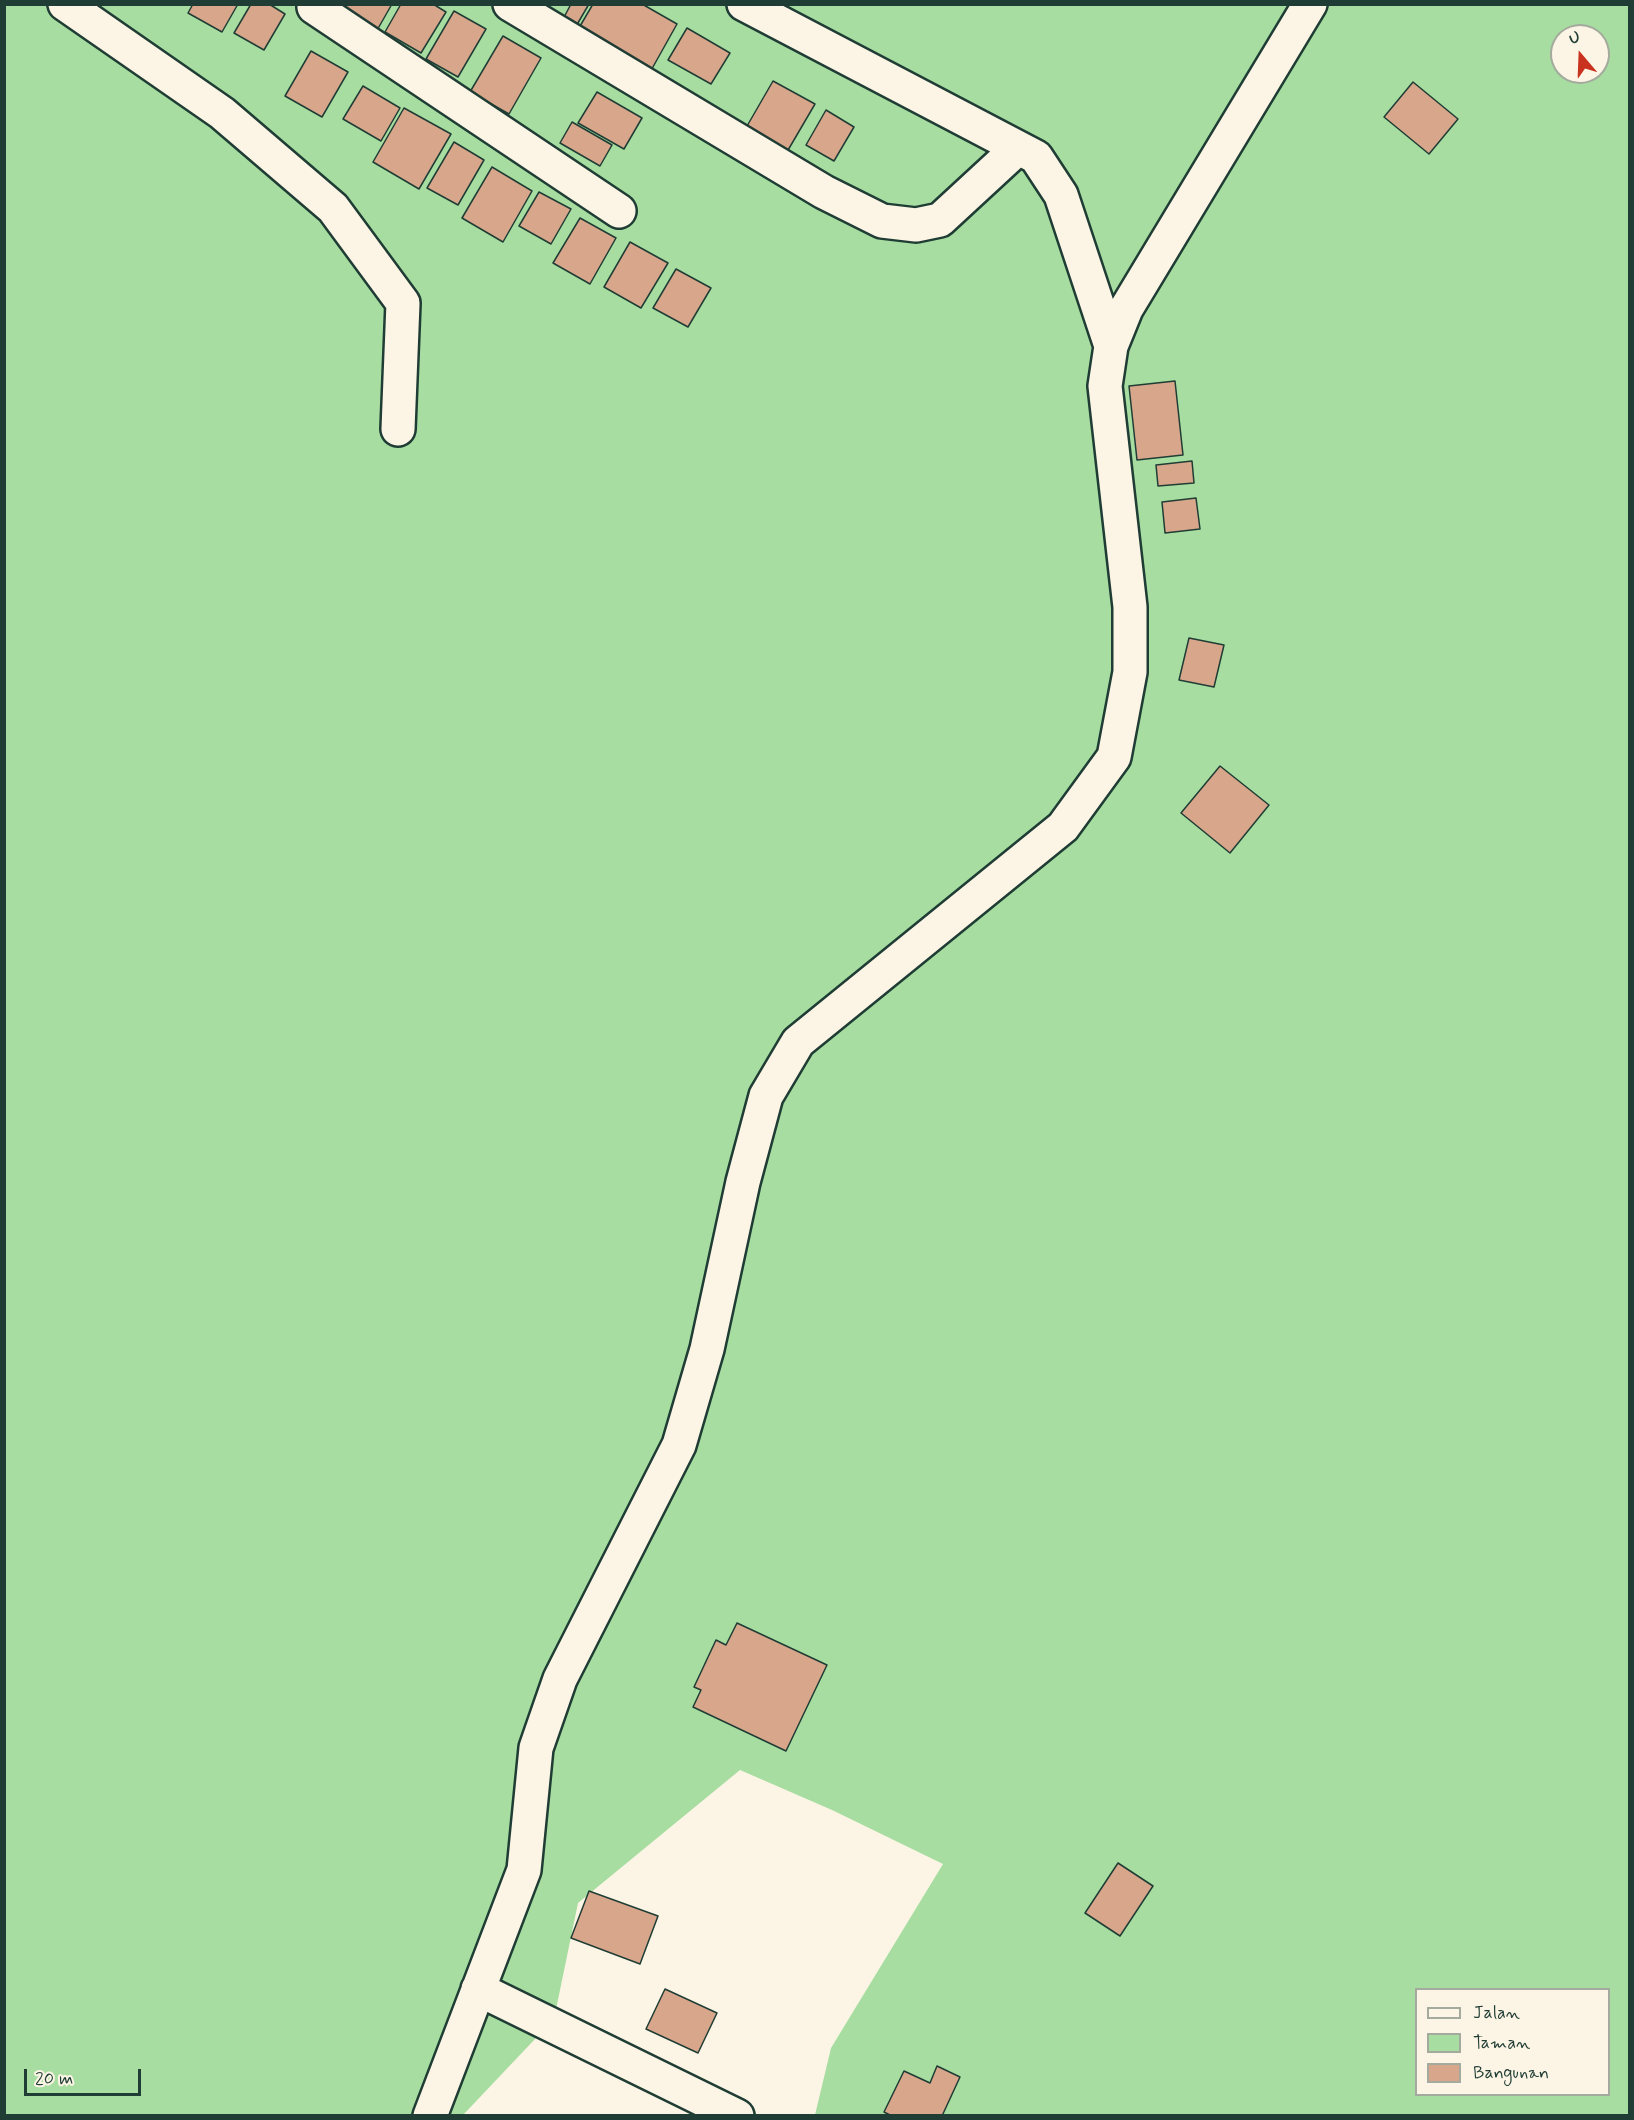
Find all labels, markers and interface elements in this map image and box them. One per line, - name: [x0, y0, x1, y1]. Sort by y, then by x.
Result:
- north arrow: [1550, 24, 1610, 84]
- text: U: [1566, 27, 1583, 50]
- legend: [1415, 1988, 1610, 2096]
- text: Jalan: [1473, 2001, 1520, 2025]
- text: Taman: [1473, 2031, 1530, 2055]
- scale bar: [27, 2057, 144, 2095]
- text: Bangunan: [1473, 2061, 1549, 2085]
- text: 20 m: [35, 2067, 73, 2091]

